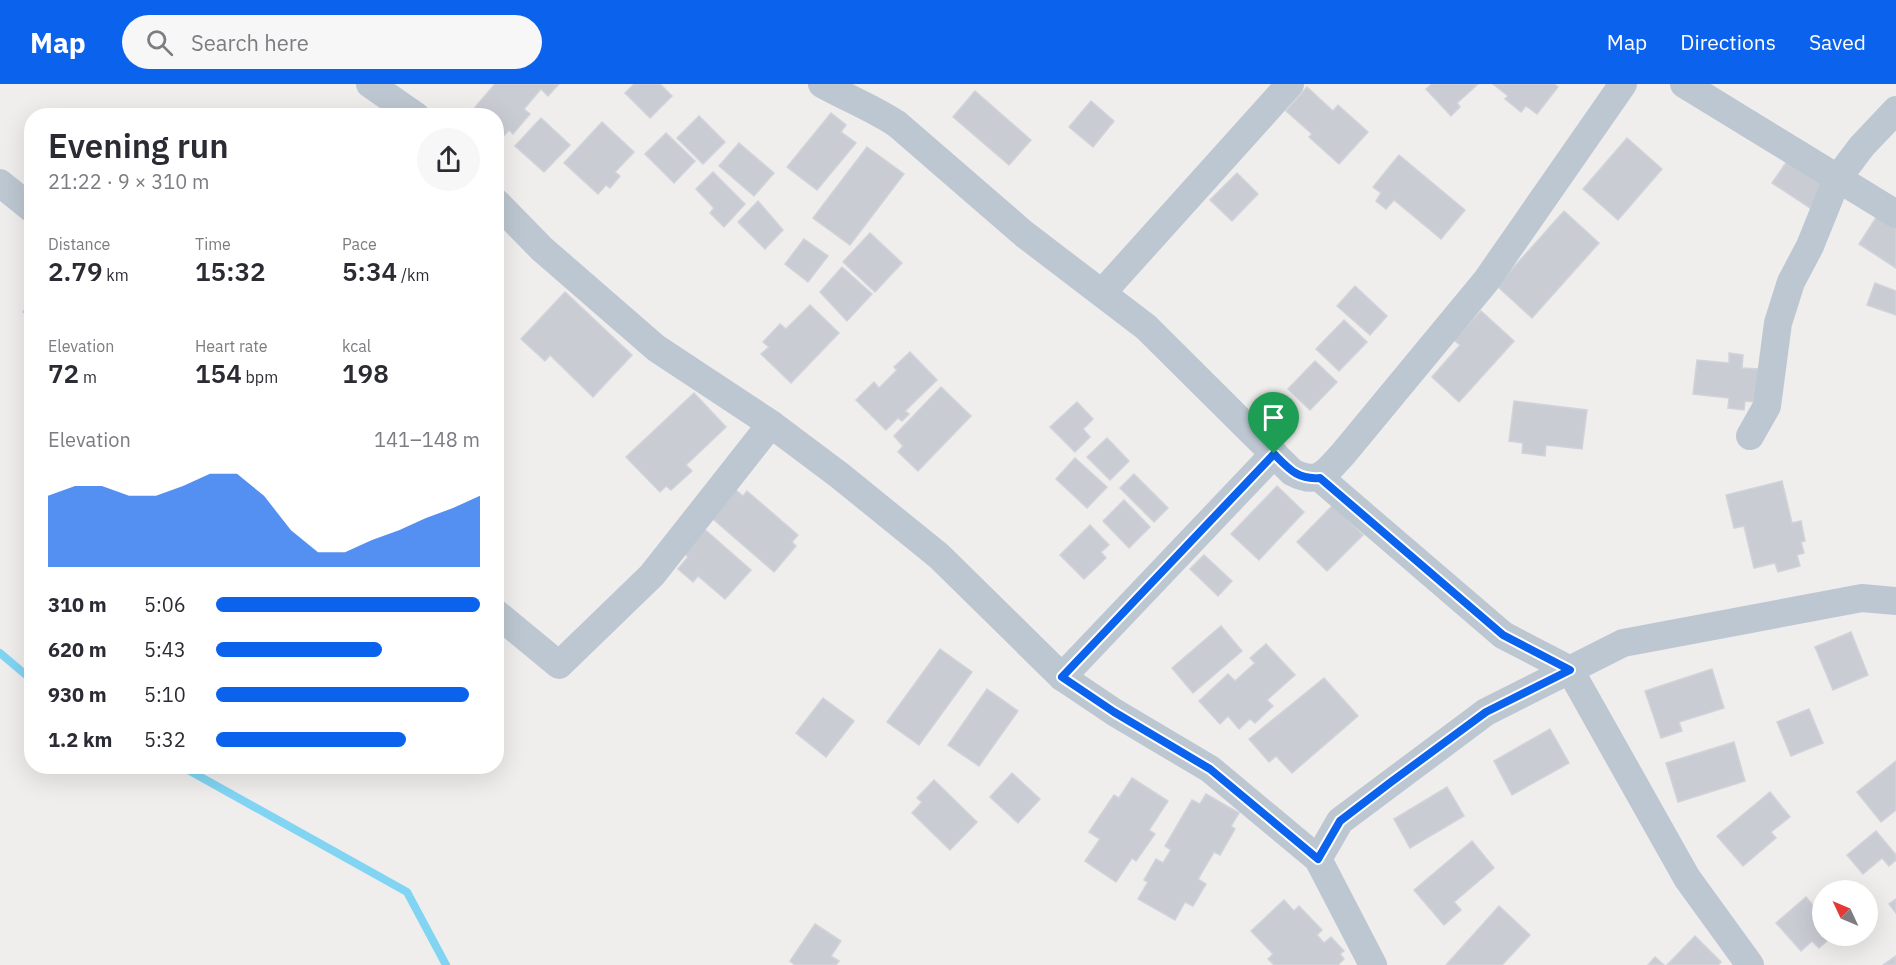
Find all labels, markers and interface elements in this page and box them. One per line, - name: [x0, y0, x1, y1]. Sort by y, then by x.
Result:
- search box: [122, 15, 542, 69]
- text: Map: [30, 24, 86, 61]
- icon: search: [143, 26, 176, 59]
- text: Search here: [191, 28, 309, 57]
- text: Map: [1607, 28, 1647, 56]
- text: Directions: [1680, 28, 1776, 56]
- text: Saved: [1809, 28, 1866, 56]
- text: Evening run: [48, 124, 229, 167]
- button: share: [417, 128, 480, 191]
- text: 21:22 · 9 × 310 m: [48, 168, 209, 195]
- text: Distance: [48, 234, 110, 254]
- text: Time: [195, 234, 231, 254]
- text: Pace: [342, 234, 377, 254]
- text: 2.79: [48, 254, 103, 288]
- text: 15:32: [195, 254, 266, 288]
- text: 5:34: [342, 254, 397, 288]
- text: km: [103, 265, 129, 285]
- text: /km: [397, 265, 429, 285]
- text: Elevation: [48, 336, 114, 356]
- text: Heart rate: [195, 336, 268, 356]
- text: kcal: [342, 336, 371, 356]
- text: 72: [48, 356, 79, 390]
- text: 154: [195, 356, 242, 390]
- text: 198: [342, 356, 389, 390]
- text: m: [79, 367, 97, 387]
- text: bpm: [242, 367, 278, 387]
- pin: [1248, 392, 1299, 454]
- icon: arrive: [1257, 401, 1290, 434]
- text: Elevation: [48, 426, 131, 453]
- text: 141–148 m: [374, 426, 480, 453]
- text: 310 m: [48, 591, 107, 618]
- text: 5:06: [144, 591, 186, 618]
- text: 620 m: [48, 636, 107, 663]
- text: 5:43: [144, 636, 186, 663]
- text: 930 m: [48, 681, 107, 708]
- text: 5:10: [144, 681, 186, 708]
- text: 1.2 km: [48, 726, 112, 753]
- text: 5:32: [144, 726, 186, 753]
- north arrow: [1812, 880, 1878, 946]
- map controls: [1812, 880, 1878, 946]

